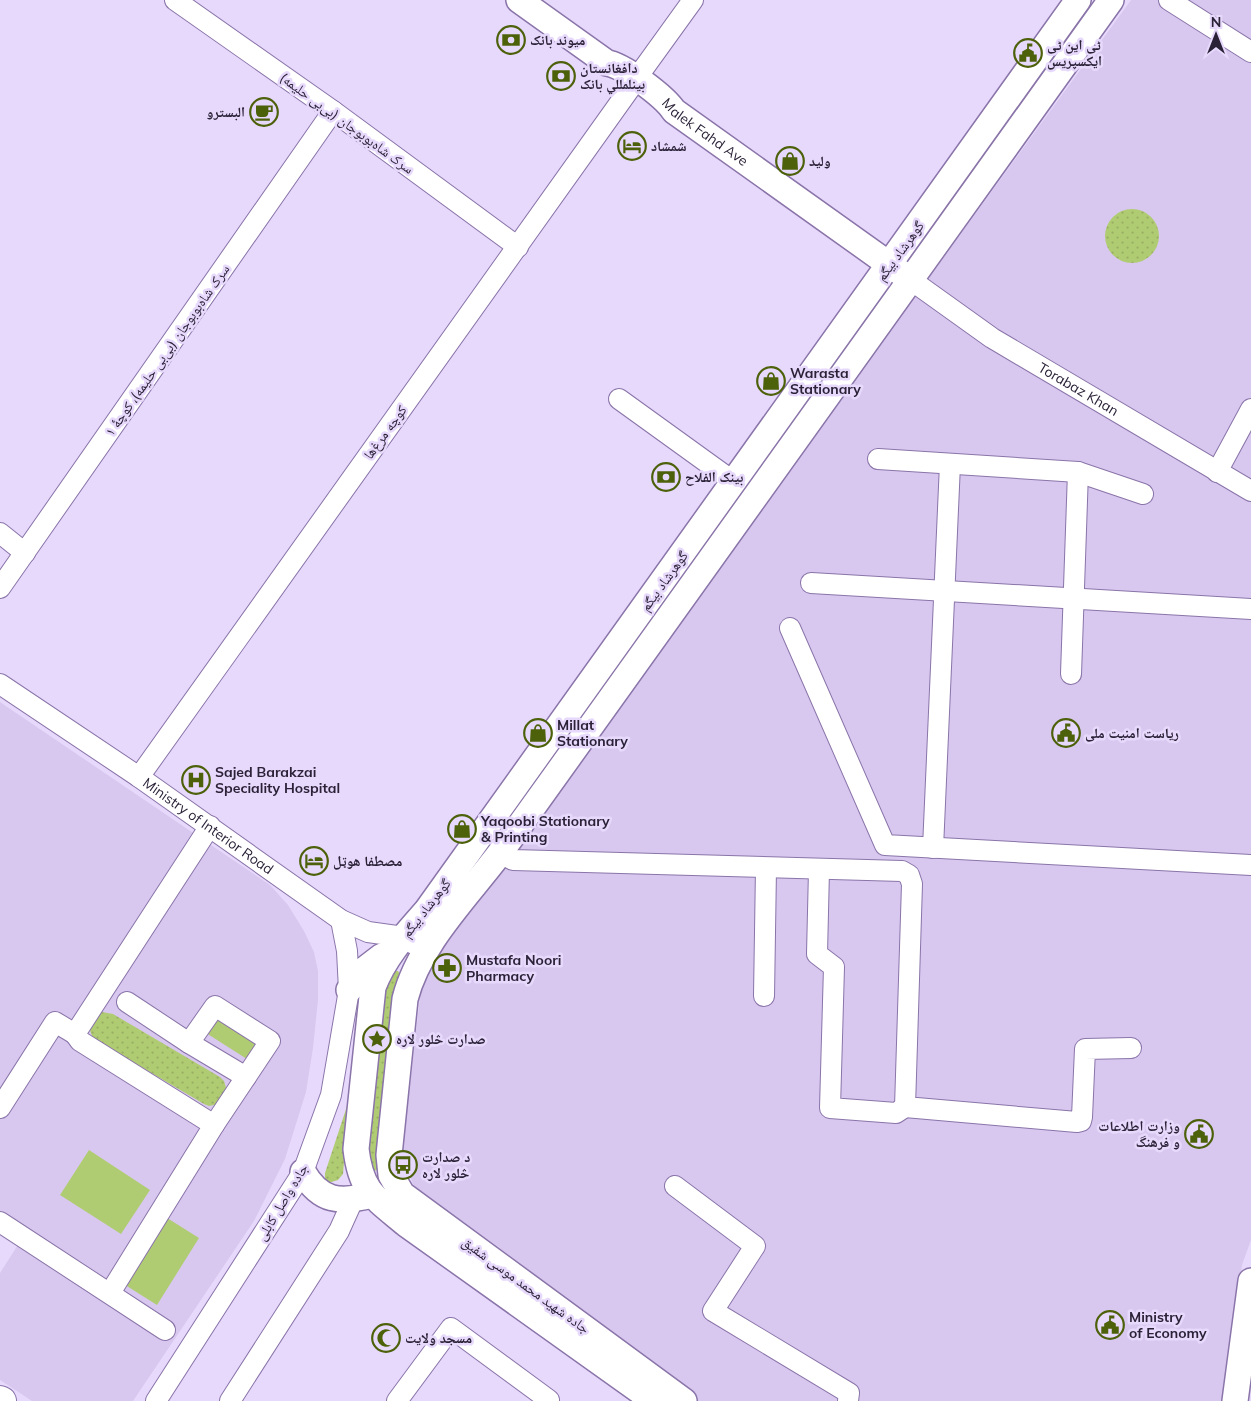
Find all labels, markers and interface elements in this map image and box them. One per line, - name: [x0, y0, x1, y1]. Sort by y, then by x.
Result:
- north arrow: [1191, 10, 1241, 60]
- text: N: [1211, 13, 1221, 31]
- bank icon: میوند بانک: [496, 25, 526, 55]
- place label: میوند بانک: [530, 31, 585, 49]
- place label: ٹی این ٹی ایکسپریس: [1047, 36, 1102, 70]
- public building icon: ٹی این ٹی ایکسپریس: [1013, 38, 1043, 68]
- place label: دافغانستان بینلمللي بانک: [580, 59, 645, 95]
- bank icon: دافغانستان بینلمللي بانک: [546, 61, 576, 91]
- street label: سرک شاه‌بوبوجان (بی‌بی حلیمه): [277, 68, 417, 178]
- street label: Malek Fahd Ave: [658, 94, 752, 170]
- cafe icon: البسترو: [249, 97, 279, 127]
- place label: البسترو: [207, 103, 245, 121]
- hotel icon: شمشاد: [617, 131, 647, 161]
- place label: شمشاد: [651, 137, 687, 155]
- shop icon: ولید: [775, 146, 805, 176]
- place label: ولید: [809, 152, 831, 170]
- street label: گوهرشاد بیگم: [872, 217, 929, 285]
- street label: سرک شاه‌بوبوجان (بی‌بی حلیمه)، کوچۀ ۱: [101, 261, 233, 439]
- street label: Torabaz Khan: [1035, 358, 1122, 420]
- place label: Warasta Stationary: [790, 364, 861, 398]
- shop icon: Warasta Stationary: [756, 366, 786, 396]
- street label: کوچه مرغ‌ها: [359, 401, 412, 463]
- bank icon: بینک الفلاح: [651, 462, 681, 492]
- place label: بینک الفلاح: [685, 468, 744, 486]
- street label: گوهرشاد بیگم: [636, 547, 693, 615]
- place label: Millat Stationary: [557, 716, 628, 750]
- shop icon: Millat Stationary: [523, 718, 553, 748]
- public building icon: ریاست امنیت ملی: [1051, 718, 1081, 748]
- place label: ریاست امنیت ملی: [1085, 724, 1179, 742]
- place label: Sajed Barakzai Speciality Hospital: [215, 763, 340, 797]
- hospital icon: Sajed Barakzai Speciality Hospital: [181, 765, 211, 795]
- street label: Ministry of Interior Road: [140, 774, 277, 878]
- place label: Yaqoobi Stationary & Printing: [480, 812, 610, 846]
- shop icon: Yaqoobi Stationary & Printing: [447, 814, 477, 844]
- hotel icon: مصطفا هوټل: [299, 846, 329, 876]
- place label: مصطفا هوټل: [333, 852, 402, 870]
- street label: گوهرشاد بیگم: [397, 875, 456, 942]
- place label: Mustafa Noori Pharmacy: [466, 951, 561, 985]
- pharmacy icon: Mustafa Noori Pharmacy: [432, 953, 462, 983]
- place icon: صدارت څلور لاره: [362, 1024, 392, 1054]
- place label: صدارت څلور لاره: [396, 1030, 486, 1048]
- place label: وزارت اطلاعات و فرهنگ: [1098, 1117, 1180, 1151]
- public building icon: وزارت اطلاعات و فرهنگ: [1184, 1119, 1214, 1149]
- place label: د صدارت څلور لاره: [422, 1148, 470, 1182]
- bus stop icon: د صدارت څلور لاره: [388, 1150, 418, 1180]
- street label: جاده واصل کابلی: [252, 1160, 312, 1244]
- street label: جاده شهید محمد موسی شفیق: [458, 1233, 593, 1338]
- place label: Ministry of Economy: [1129, 1308, 1207, 1342]
- public building icon: Ministry of Economy: [1095, 1310, 1125, 1340]
- mosque icon: مسجد ولایت: [371, 1323, 401, 1353]
- place label: مسجد ولایت: [405, 1329, 472, 1347]

